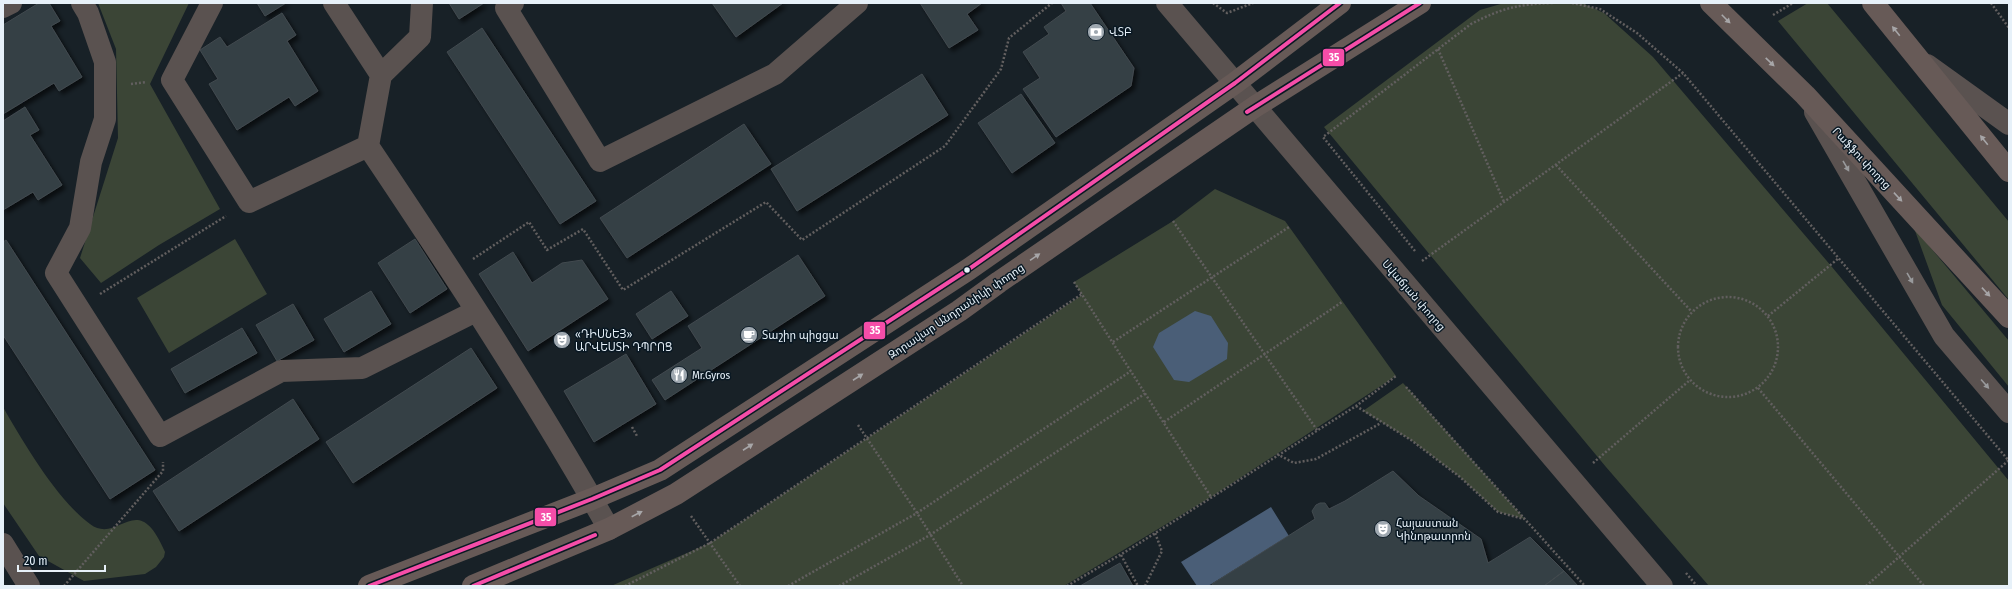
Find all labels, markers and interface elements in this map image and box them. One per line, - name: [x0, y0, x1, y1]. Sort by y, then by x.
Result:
- one-way arrow: [1721, 14, 1731, 24]
- bank icon: ՎՏԲ: [1086, 22, 1106, 42]
- one-way arrow: [1891, 25, 1900, 36]
- place label: ՎՏԲ: [1109, 26, 1132, 39]
- line badge: 35: [1322, 48, 1345, 67]
- text: 35: [1328, 51, 1340, 64]
- one-way arrow: [1765, 57, 1775, 67]
- street label: Րաֆֆու փողոց: [1830, 125, 1894, 192]
- one-way arrow: [1980, 135, 1989, 146]
- one-way arrow: [1842, 160, 1849, 171]
- one-way arrow: [1894, 191, 1903, 202]
- one-way arrow: [1030, 253, 1040, 261]
- street label: Սվաճյան փողոց: [1379, 257, 1448, 333]
- street label: Զորավար Անդրանիկի փողոց: [886, 261, 1027, 362]
- unlabelled marker: [962, 265, 972, 275]
- one-way arrow: [1907, 272, 1914, 284]
- one-way arrow: [1982, 287, 1991, 297]
- line badge: 35: [863, 321, 886, 340]
- text: 35: [869, 324, 881, 337]
- cafe icon: Տաշիր պիցցա: [739, 325, 759, 345]
- place label: «ԴԻՍՆԵՅ» ԱՐՎԵՍՏԻ ԴՊՐՈՑ: [575, 328, 672, 354]
- place label: Տաշիր պիցցա: [762, 329, 839, 342]
- theatre icon: «ԴԻՍՆԵՅ» ԱՐՎԵՍՏԻ ԴՊՐՈՑ: [552, 330, 572, 350]
- restaurant icon: Mr.Gyros: [669, 365, 689, 385]
- place label: Mr.Gyros: [692, 369, 730, 382]
- one-way arrow: [852, 373, 863, 381]
- one-way arrow: [1980, 379, 1989, 389]
- one-way arrow: [743, 443, 753, 451]
- line badge: 35: [534, 507, 557, 527]
- text: 35: [540, 511, 552, 524]
- one-way arrow: [631, 511, 643, 517]
- place label: Հայաստան Կինոթատրոն: [1396, 517, 1471, 543]
- theatre icon: Հայաստան Կինոթատրոն: [1373, 519, 1393, 539]
- scale bar: [18, 547, 105, 573]
- text: 20 m: [24, 554, 48, 568]

